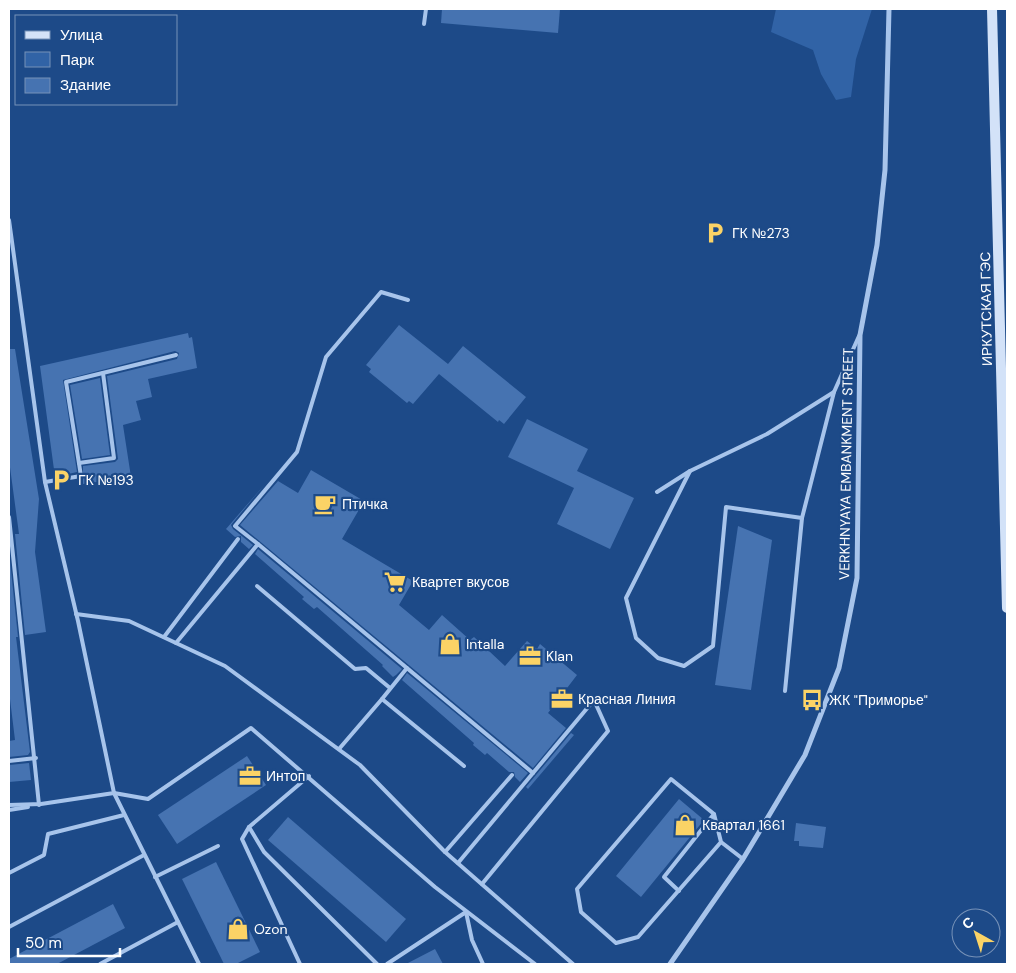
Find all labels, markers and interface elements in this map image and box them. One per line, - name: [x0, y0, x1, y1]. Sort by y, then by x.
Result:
- legend: [15, 15, 178, 105]
- text: Улица: [60, 25, 103, 45]
- text: Парк: [60, 50, 94, 70]
- text: Здание: [60, 75, 111, 95]
- parking icon: ГК №273: [702, 220, 728, 246]
- place label: ГК №273: [732, 224, 790, 242]
- street label: ИРКУТСКАЯ ГЭС: [976, 252, 996, 366]
- street label: VERKHNYAYA EMBANKMENT STREET: [835, 348, 857, 580]
- parking icon: ГК №193: [48, 467, 74, 493]
- place label: ГК №193: [78, 471, 134, 489]
- cafe icon: Птичка: [312, 491, 338, 517]
- place label: Птичка: [342, 495, 388, 513]
- supermarket icon: Квартет вкусов: [382, 569, 408, 595]
- place label: Квартет вкусов: [412, 573, 509, 591]
- shop icon: Intalla: [437, 631, 463, 657]
- place label: Intalla: [466, 635, 504, 653]
- office icon: Klan: [517, 643, 543, 669]
- place label: Klan: [546, 647, 573, 665]
- office icon: Красная Линия: [549, 686, 575, 712]
- bus stop icon: ЖК "Приморье": [799, 687, 825, 713]
- place label: Красная Линия: [578, 690, 676, 708]
- place label: ЖК "Приморье": [829, 691, 928, 709]
- office icon: Интоп: [237, 763, 263, 789]
- place label: Интоп: [266, 767, 305, 785]
- shop icon: Квартал 1661: [672, 812, 698, 838]
- place label: Квартал 1661: [702, 816, 785, 834]
- north arrow: [951, 908, 1001, 958]
- text: С: [958, 913, 977, 933]
- shop icon: Ozon: [225, 916, 251, 942]
- place label: Ozon: [254, 920, 288, 938]
- scale bar: [18, 926, 120, 958]
- text: 50 m: [25, 933, 62, 953]

